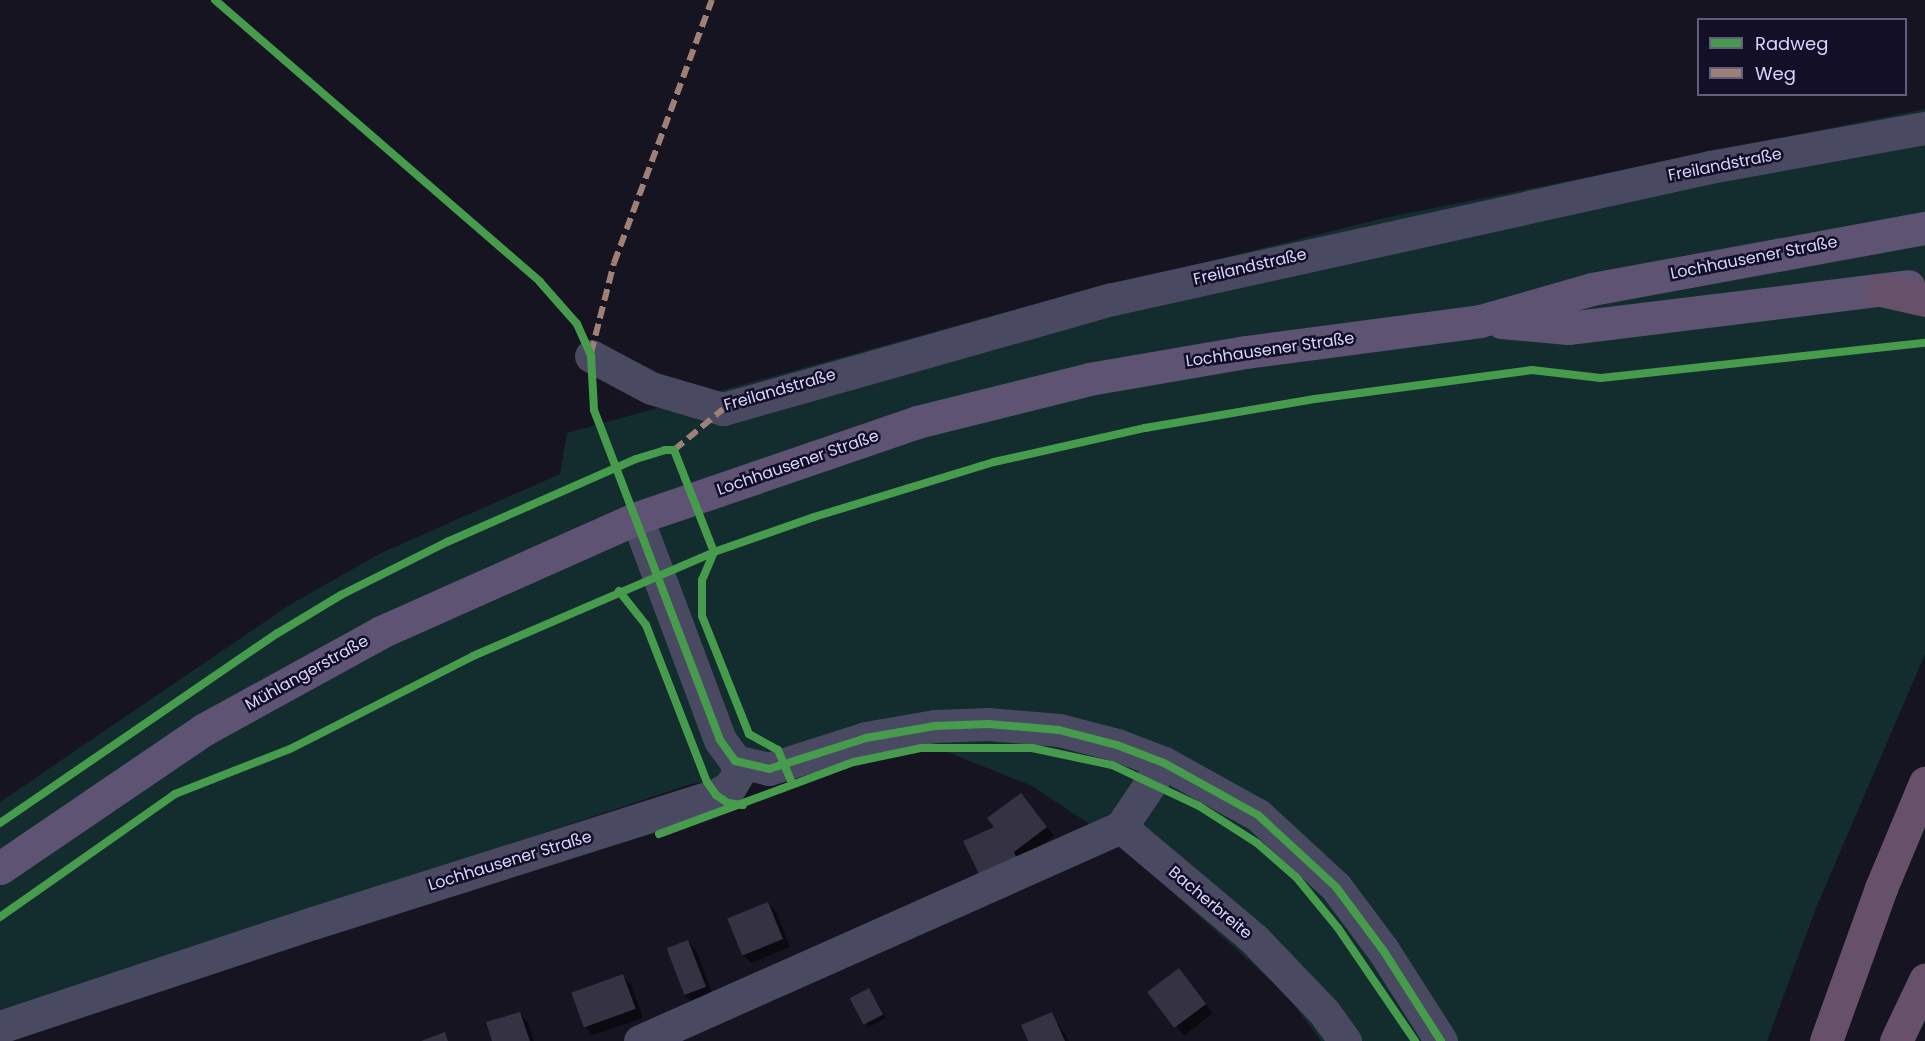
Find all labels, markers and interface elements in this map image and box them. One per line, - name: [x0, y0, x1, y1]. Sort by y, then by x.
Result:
- legend: [1697, 18, 1907, 96]
- text: Radweg: [1755, 31, 1828, 56]
- text: Weg: [1755, 61, 1796, 86]
- street label: Freilandstraße: [1666, 145, 1784, 185]
- street label: Lochhausener Straße: [1669, 232, 1839, 284]
- street label: Freilandstraße: [1192, 245, 1308, 289]
- street label: Lochhausener Straße: [1185, 329, 1355, 371]
- street label: Freilandstraße: [722, 365, 838, 415]
- street label: Lochhausener Straße: [715, 426, 881, 500]
- street label: Mühlangerstraße: [242, 631, 372, 715]
- street label: Lochhausener Straße: [426, 827, 594, 895]
- street label: Bacherbreite: [1164, 863, 1256, 943]

